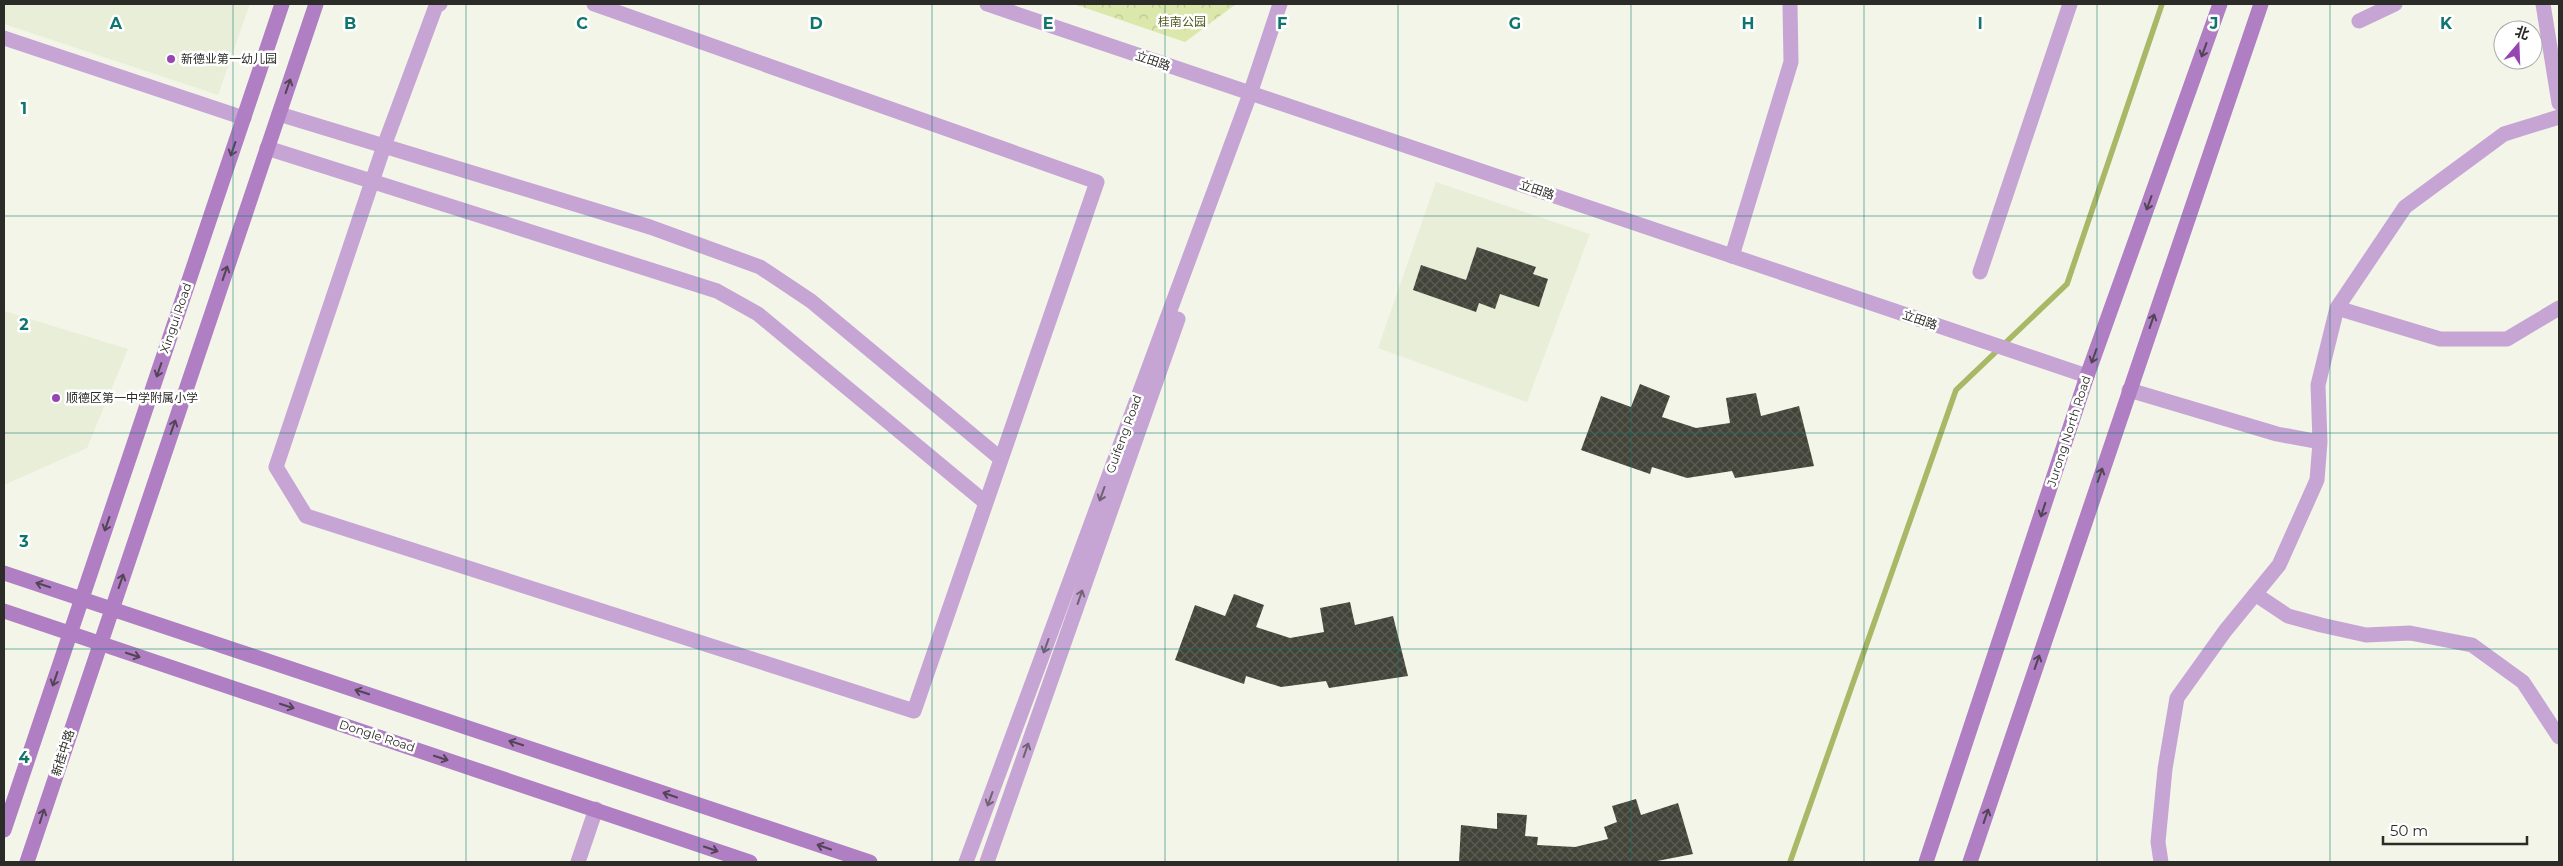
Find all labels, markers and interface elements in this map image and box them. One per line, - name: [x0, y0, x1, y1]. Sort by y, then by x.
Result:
- text: A: [109, 14, 123, 33]
- text: B: [344, 14, 356, 33]
- text: C: [576, 14, 588, 33]
- text: D: [809, 14, 823, 33]
- text: E: [1043, 14, 1053, 33]
- park label: 桂南公园: [1158, 14, 1206, 29]
- text: F: [1277, 14, 1287, 33]
- text: G: [1509, 14, 1521, 33]
- text: H: [1742, 14, 1754, 33]
- text: I: [1977, 14, 1983, 33]
- text: J: [2209, 14, 2218, 33]
- text: K: [2440, 14, 2453, 33]
- north arrow: [2493, 20, 2543, 70]
- text: 北: [2513, 22, 2532, 43]
- one-way arrow: [2199, 41, 2208, 57]
- street label: 立田路: [1134, 48, 1173, 73]
- place label: 新德业第一幼儿园: [181, 51, 277, 66]
- marker: 新德业第一幼儿园: [165, 53, 177, 65]
- one-way arrow: [284, 78, 294, 94]
- text: 1: [21, 99, 27, 118]
- one-way arrow: [228, 141, 237, 157]
- street label: 立田路: [1518, 177, 1557, 202]
- one-way arrow: [2144, 194, 2153, 210]
- one-way arrow: [221, 266, 230, 281]
- street label: Xingui Road: [157, 281, 195, 355]
- street label: 立田路: [1901, 307, 1940, 332]
- one-way arrow: [2148, 313, 2158, 329]
- text: 2: [19, 315, 29, 334]
- one-way arrow: [2089, 347, 2098, 363]
- one-way arrow: [154, 362, 163, 377]
- street label: Jurong North Road: [2043, 374, 2094, 489]
- place label: 顺德区第一中学附属小学: [66, 390, 198, 405]
- marker: 顺德区第一中学附属小学: [50, 392, 62, 404]
- street label: Guifeng Road: [1102, 392, 1145, 475]
- one-way arrow: [169, 420, 178, 435]
- one-way arrow: [2096, 467, 2105, 483]
- one-way arrow: [1097, 486, 1106, 501]
- one-way arrow: [2037, 501, 2047, 517]
- one-way arrow: [102, 516, 111, 531]
- text: 3: [18, 532, 29, 551]
- one-way arrow: [116, 573, 126, 589]
- one-way arrow: [35, 580, 51, 590]
- one-way arrow: [1076, 590, 1085, 605]
- one-way arrow: [1041, 638, 1050, 653]
- one-way arrow: [125, 651, 140, 660]
- one-way arrow: [2033, 654, 2043, 670]
- one-way arrow: [50, 671, 59, 687]
- one-way arrow: [354, 687, 370, 696]
- one-way arrow: [279, 702, 294, 711]
- street label: Dongle Road: [337, 716, 417, 755]
- street label: 新桂中路: [48, 728, 77, 778]
- one-way arrow: [508, 738, 524, 748]
- one-way arrow: [1022, 742, 1032, 758]
- text: 4: [18, 748, 30, 767]
- one-way arrow: [433, 753, 449, 763]
- one-way arrow: [663, 790, 678, 799]
- one-way arrow: [985, 790, 994, 806]
- one-way arrow: [38, 808, 48, 824]
- one-way arrow: [1982, 809, 1991, 824]
- scale bar: [2383, 814, 2527, 846]
- text: 50 m: [2390, 821, 2428, 840]
- one-way arrow: [817, 842, 832, 851]
- one-way arrow: [703, 845, 719, 854]

